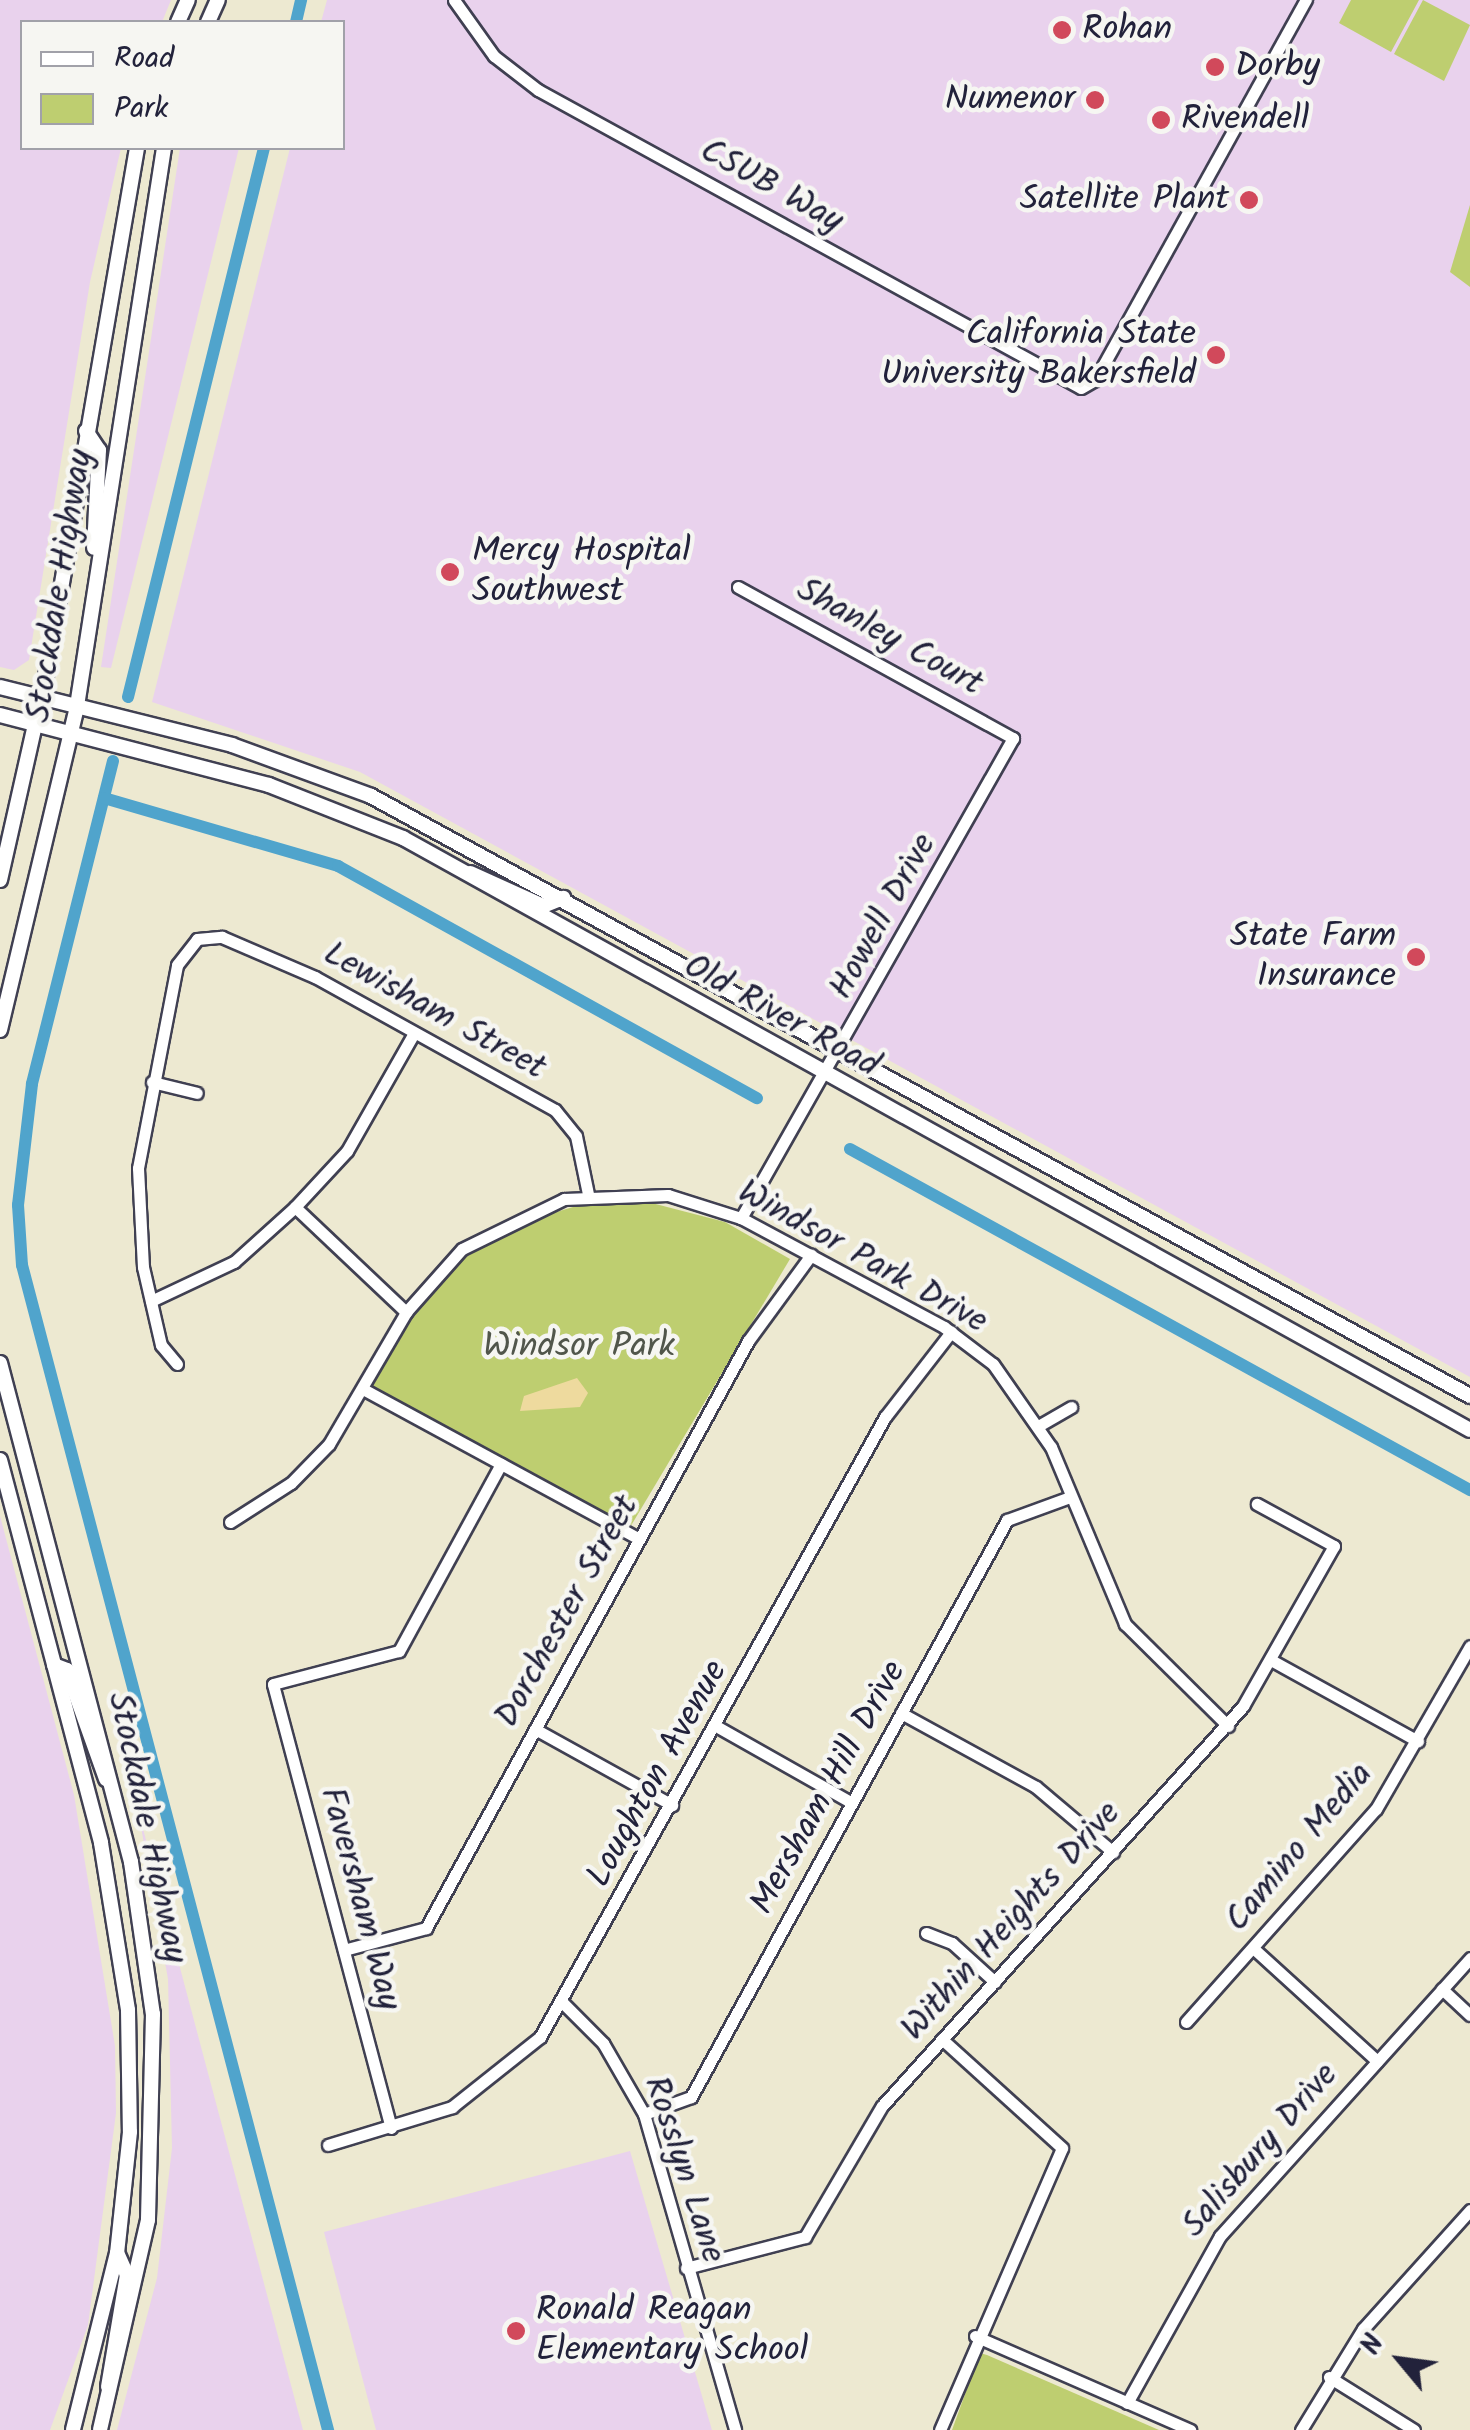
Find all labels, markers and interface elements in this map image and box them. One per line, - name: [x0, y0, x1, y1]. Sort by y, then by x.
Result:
- place label: Rohan: [1082, 9, 1172, 51]
- marker: Rohan: [1051, 19, 1073, 41]
- legend: [20, 20, 345, 150]
- text: Road: [114, 35, 174, 83]
- place label: Dorby: [1235, 46, 1320, 88]
- marker: Dorby: [1204, 56, 1226, 78]
- place label: Numenor: [945, 79, 1075, 121]
- text: Park: [114, 85, 168, 133]
- marker: Numenor: [1084, 89, 1106, 111]
- place label: Rivendell: [1181, 99, 1309, 141]
- marker: Rivendell: [1150, 109, 1172, 131]
- street label: CSUB Way: [692, 131, 850, 243]
- place label: Satellite Plant: [1020, 179, 1229, 221]
- marker: Satellite Plant: [1238, 189, 1260, 211]
- place label: California State University Bakersfield: [881, 314, 1196, 396]
- marker: California State University Bakersfield: [1205, 344, 1227, 366]
- street label: Stockdale Highway: [19, 447, 103, 725]
- place label: Mercy Hospital Southwest: [472, 531, 691, 613]
- marker: Mercy Hospital Southwest: [437, 559, 463, 585]
- street label: Shanley Court: [789, 570, 989, 706]
- street label: Howell Drive: [821, 827, 947, 1007]
- place label: State Farm Insurance: [1230, 916, 1396, 998]
- street label: Lewisham Street: [316, 934, 552, 1090]
- street label: Old River Road: [676, 946, 886, 1088]
- marker: State Farm Insurance: [1405, 946, 1427, 968]
- street label: Windsor Park Drive: [730, 1172, 994, 1344]
- park label: Windsor Park: [483, 1326, 675, 1368]
- street label: Dorchester Street: [487, 1489, 649, 1735]
- street label: Loughton Avenue: [578, 1653, 738, 1895]
- street label: Mersham Hill Drive: [742, 1654, 916, 1922]
- street label: Stockdale Highway: [97, 1689, 195, 1967]
- street label: Camino Media: [1217, 1755, 1383, 1941]
- street label: Faversham Way: [309, 1783, 409, 2015]
- street label: Within Heights Drive: [894, 1794, 1130, 2050]
- street label: Salisbury Drive: [1174, 2055, 1348, 2247]
- street label: Rosslyn Lane: [633, 2071, 733, 2269]
- place label: Ronald Reagan Elementary School: [536, 2290, 808, 2372]
- north arrow: [1350, 2310, 1450, 2410]
- marker: Ronald Reagan Elementary School: [505, 2320, 527, 2342]
- text: N: [1349, 2327, 1397, 2364]

